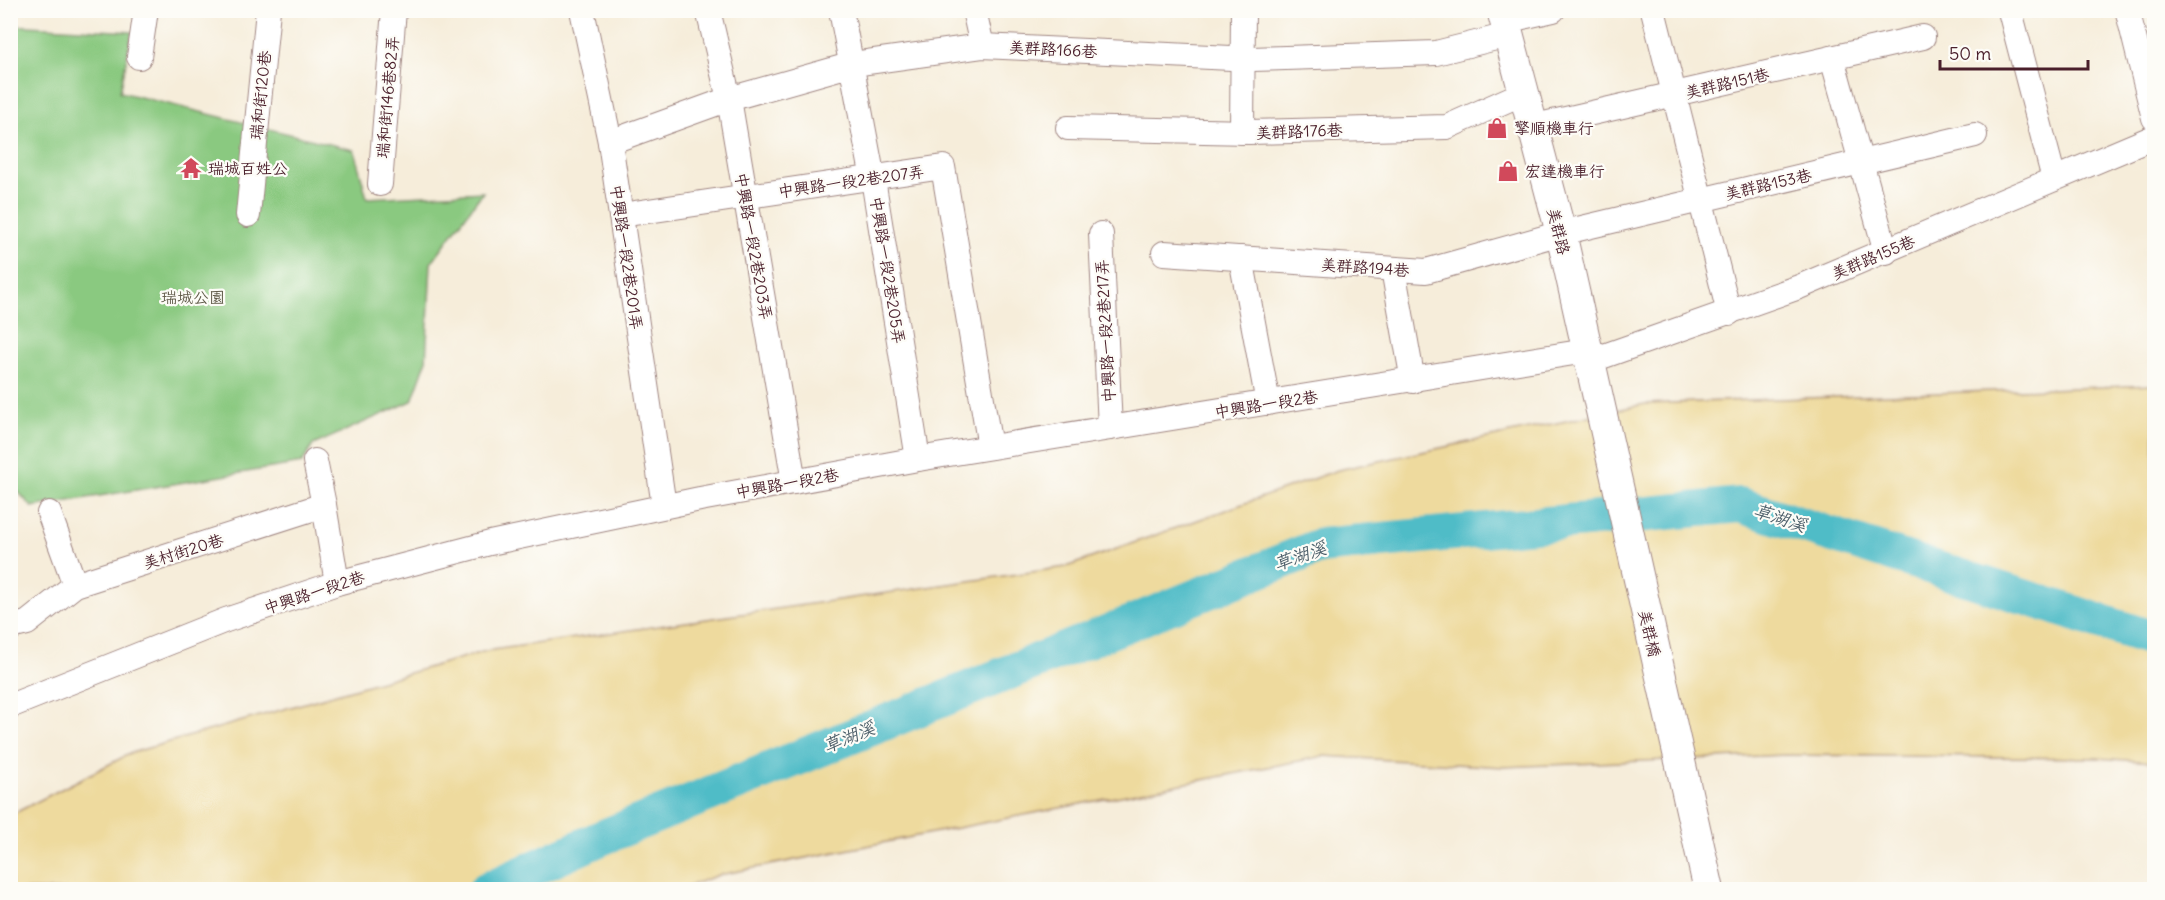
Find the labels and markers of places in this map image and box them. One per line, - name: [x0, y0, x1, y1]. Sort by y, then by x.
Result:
- shop icon: 擎順機車行: [1485, 116, 1509, 140]
- place label: 擎順機車行: [1514, 118, 1594, 138]
- temple icon: 瑞城百姓公: [179, 156, 203, 180]
- place label: 瑞城百姓公: [208, 158, 288, 178]
- shop icon: 宏達機車行: [1496, 159, 1520, 183]
- place label: 宏達機車行: [1525, 161, 1605, 181]

